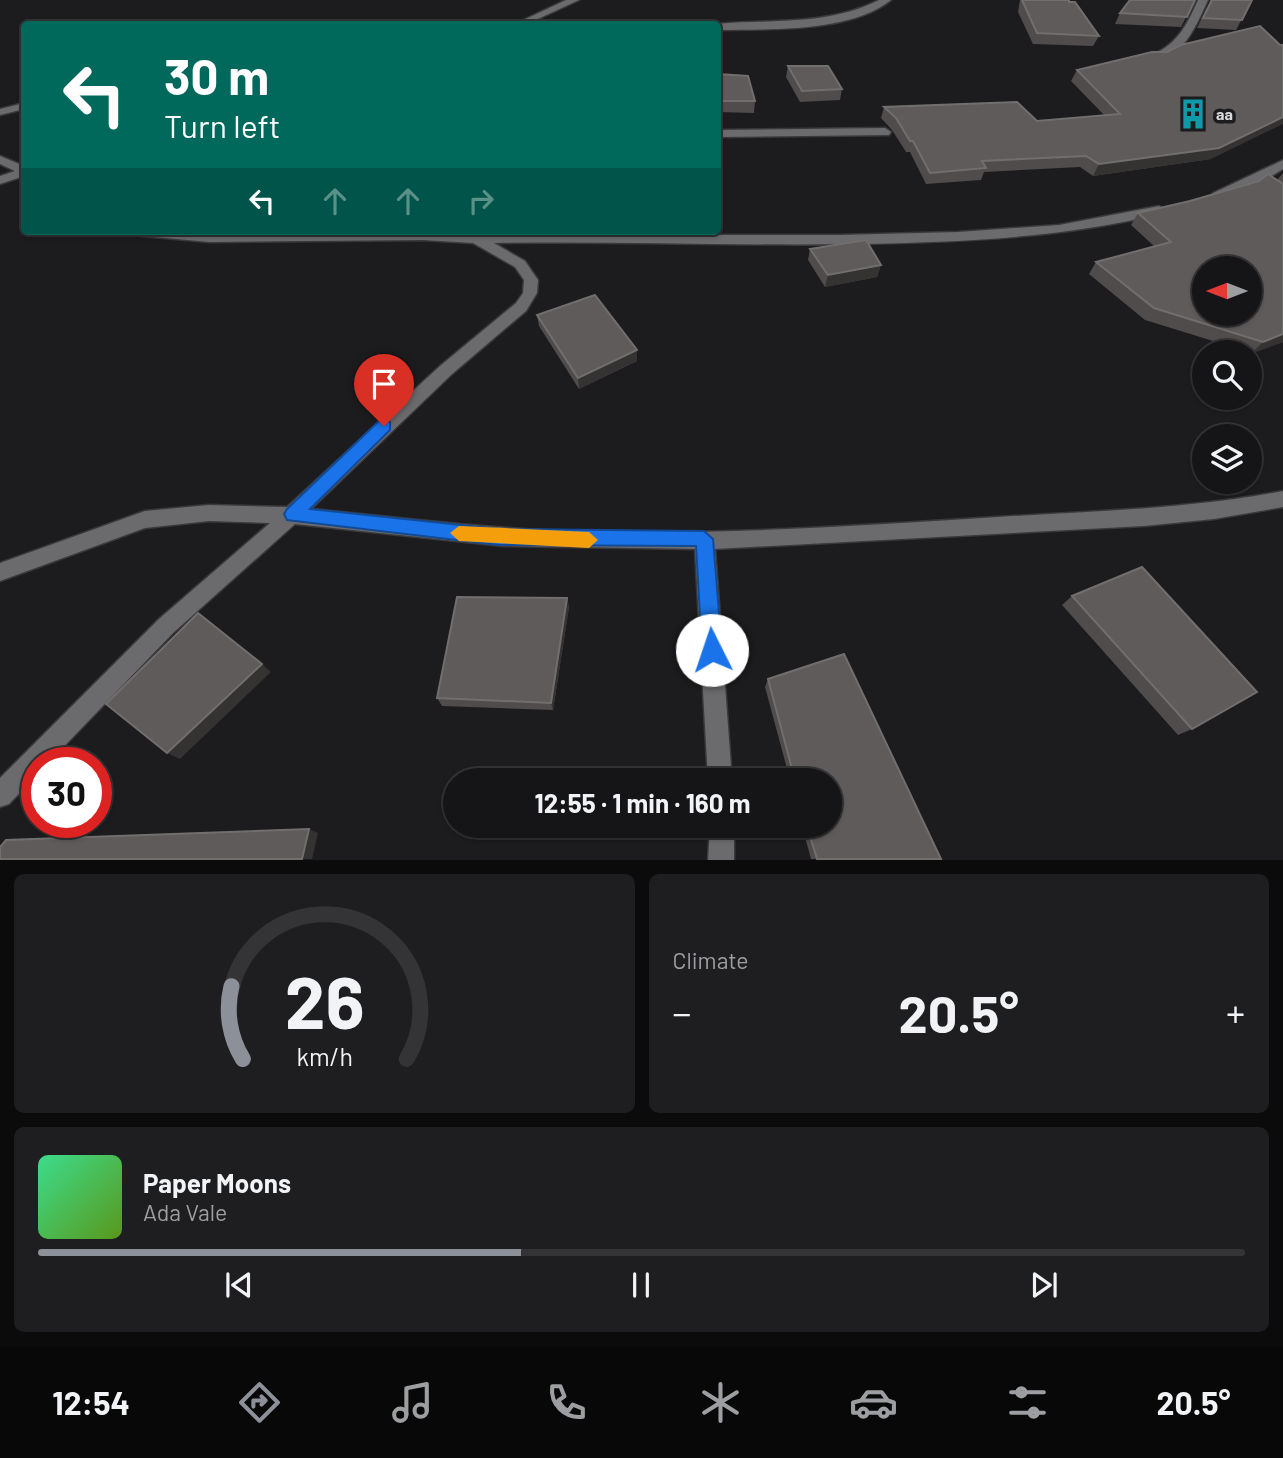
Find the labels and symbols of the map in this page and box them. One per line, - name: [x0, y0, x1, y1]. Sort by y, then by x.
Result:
- building icon: aa: [1176, 97, 1210, 131]
- place label: aa: [1216, 104, 1233, 123]
- north arrow: [1192, 256, 1262, 326]
- pin: [354, 354, 414, 426]
- position arrow: [675, 613, 749, 687]
- speed limit sign: 30: [21, 747, 112, 838]

